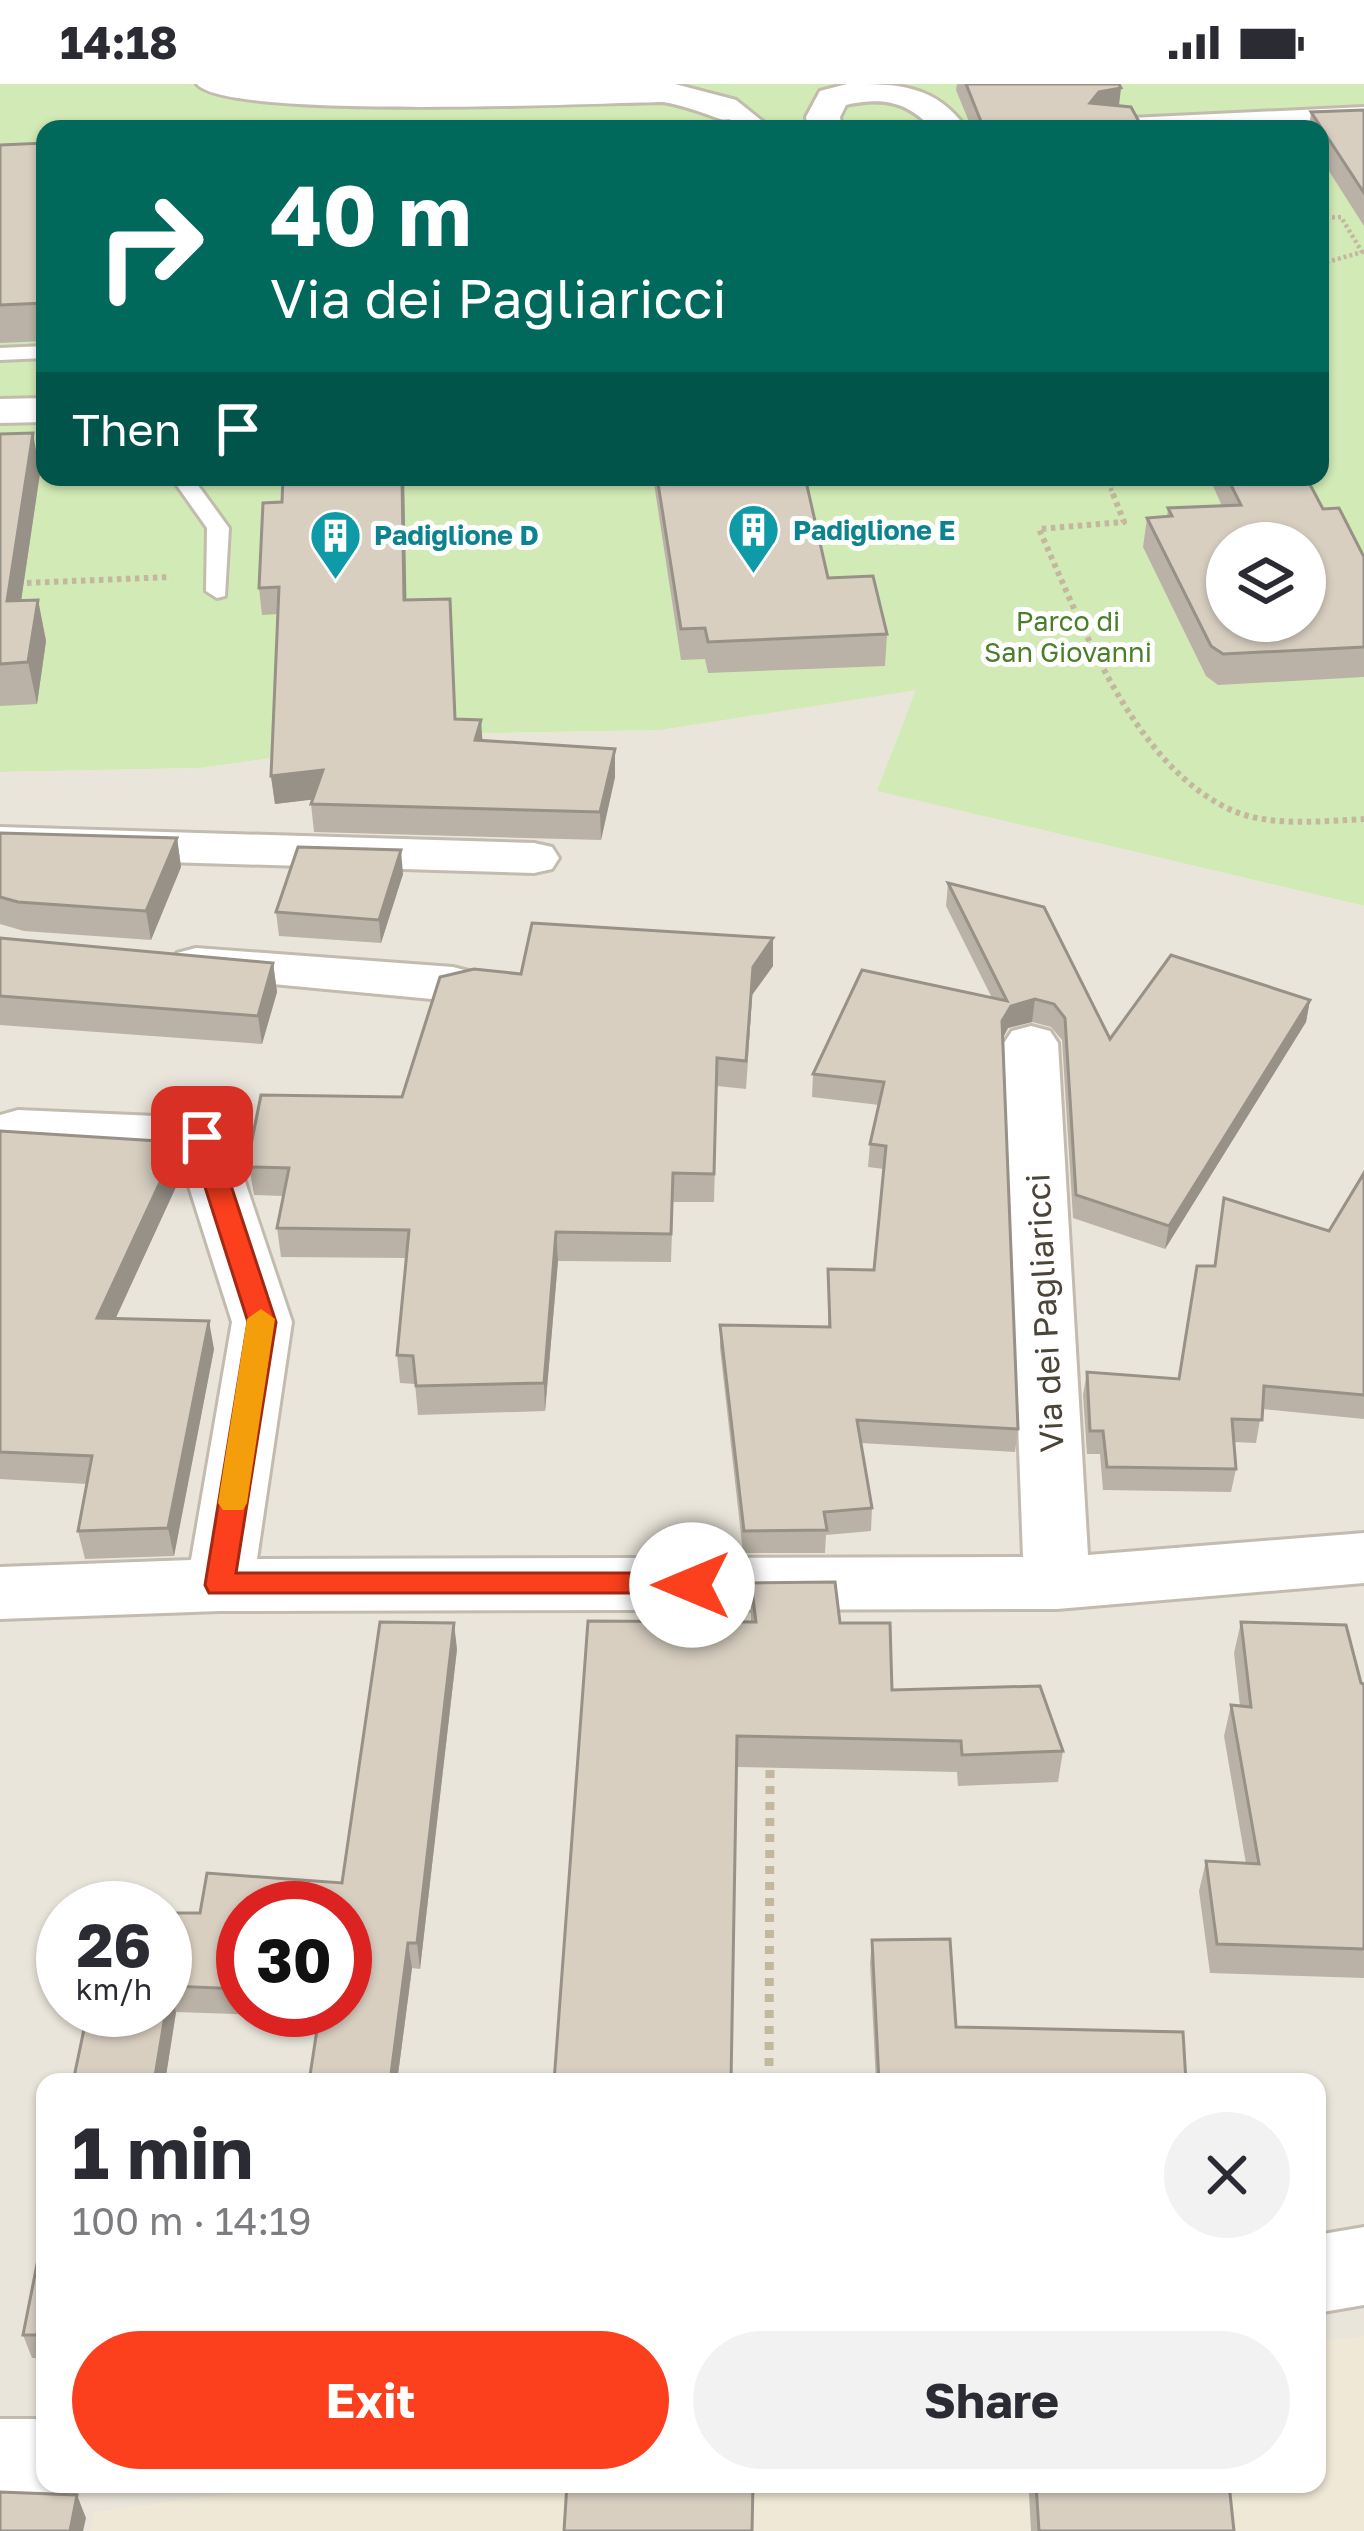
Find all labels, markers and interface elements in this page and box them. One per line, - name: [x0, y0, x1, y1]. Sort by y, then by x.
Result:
- text: 14:18: [60, 15, 178, 69]
- text: 40 m: [270, 164, 472, 264]
- icon: right: [72, 168, 228, 324]
- text: Via dei Pagliaricci: [270, 265, 727, 330]
- icon: arrive: [205, 396, 271, 462]
- text: Then: [72, 402, 181, 456]
- building icon: Padiglione E: [726, 502, 782, 576]
- building icon: Padiglione D: [307, 507, 363, 581]
- place label: Padiglione E: [793, 514, 955, 546]
- place label: Padiglione D: [374, 519, 539, 551]
- map controls: [1206, 522, 1326, 642]
- button: layers: [1206, 522, 1326, 642]
- park label: Parco di San Giovanni: [984, 605, 1152, 668]
- pin: [151, 1086, 253, 1188]
- icon: arrive: [169, 1104, 235, 1170]
- street label: Via dei Pagliaricci: [1017, 1173, 1071, 1453]
- position arrow: [629, 1522, 755, 1648]
- speed limit sign: 30: [216, 1881, 372, 2037]
- text: 26: [77, 1908, 151, 1980]
- text: km/h: [76, 1971, 152, 2007]
- text: 1 min: [72, 2108, 253, 2195]
- button: close: [1164, 2112, 1290, 2238]
- text: 100 m · 14:19: [72, 2197, 312, 2244]
- button: Exit: [72, 2331, 669, 2469]
- button: Share: [693, 2331, 1290, 2469]

